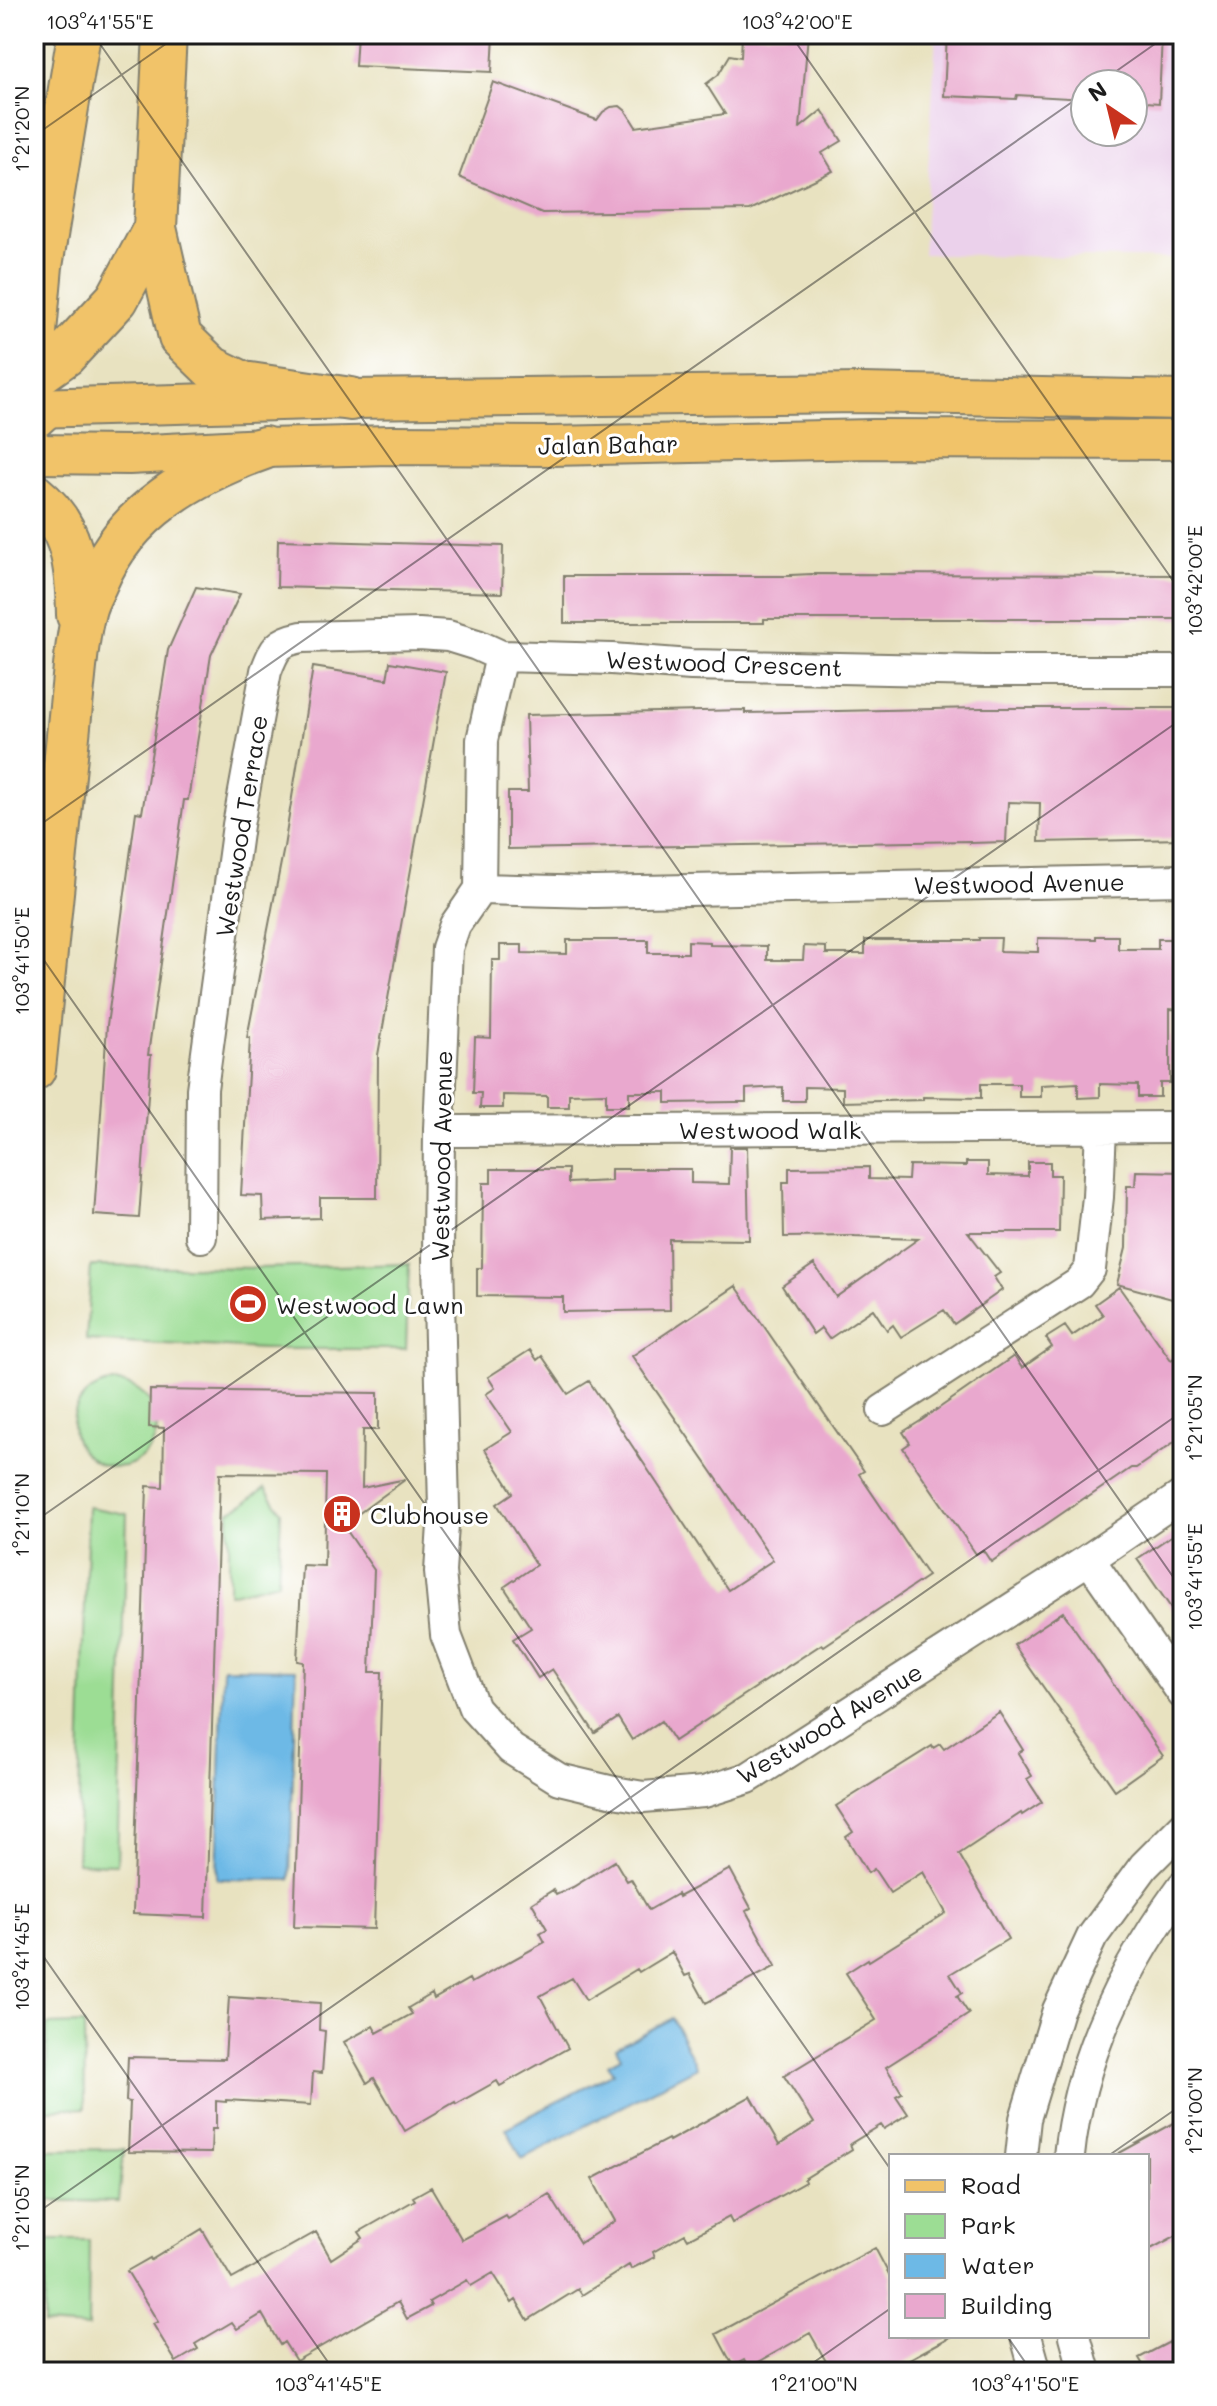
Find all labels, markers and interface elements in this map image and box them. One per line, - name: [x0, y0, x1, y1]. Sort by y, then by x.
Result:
- text: 103°41'55"E: [46, 8, 154, 34]
- text: 103°42'00"E: [741, 8, 853, 34]
- north arrow: [1069, 68, 1149, 148]
- text: N: [1082, 75, 1112, 108]
- text: 1°21'20"N: [8, 86, 34, 172]
- street label: Jalan Bahar: [537, 427, 679, 461]
- text: 103°42'00"E: [1181, 525, 1207, 637]
- street label: Westwood Crescent: [605, 643, 843, 683]
- street label: Westwood Terrace: [208, 713, 274, 939]
- street label: Westwood Avenue: [913, 866, 1125, 900]
- text: 103°41'50"E: [8, 907, 34, 1015]
- street label: Westwood Avenue: [424, 1050, 458, 1262]
- street label: Westwood Walk: [679, 1114, 861, 1145]
- sports icon: Westwood Lawn: [227, 1283, 269, 1325]
- place label: Westwood Lawn: [276, 1289, 464, 1320]
- text: 1°21'05"N: [1181, 1375, 1207, 1461]
- text: 1°21'10"N: [8, 1473, 34, 1557]
- building icon: Clubhouse: [321, 1493, 363, 1535]
- place label: Clubhouse: [370, 1499, 489, 1530]
- text: 103°41'55"E: [1181, 1523, 1207, 1631]
- street label: Westwood Avenue: [731, 1655, 927, 1791]
- text: 103°41'45"E: [8, 1903, 34, 2011]
- text: 1°21'00"N: [1181, 2067, 1207, 2155]
- legend: [889, 2154, 1149, 2338]
- text: 1°21'05"N: [8, 2165, 34, 2251]
- text: Road: [961, 2169, 1021, 2200]
- text: Park: [961, 2209, 1015, 2240]
- text: Water: [961, 2249, 1035, 2280]
- text: Building: [961, 2289, 1052, 2320]
- text: 103°41'45"E: [274, 2370, 382, 2396]
- text: 1°21'00"N: [770, 2370, 858, 2396]
- text: 103°41'50"E: [971, 2370, 1079, 2396]

